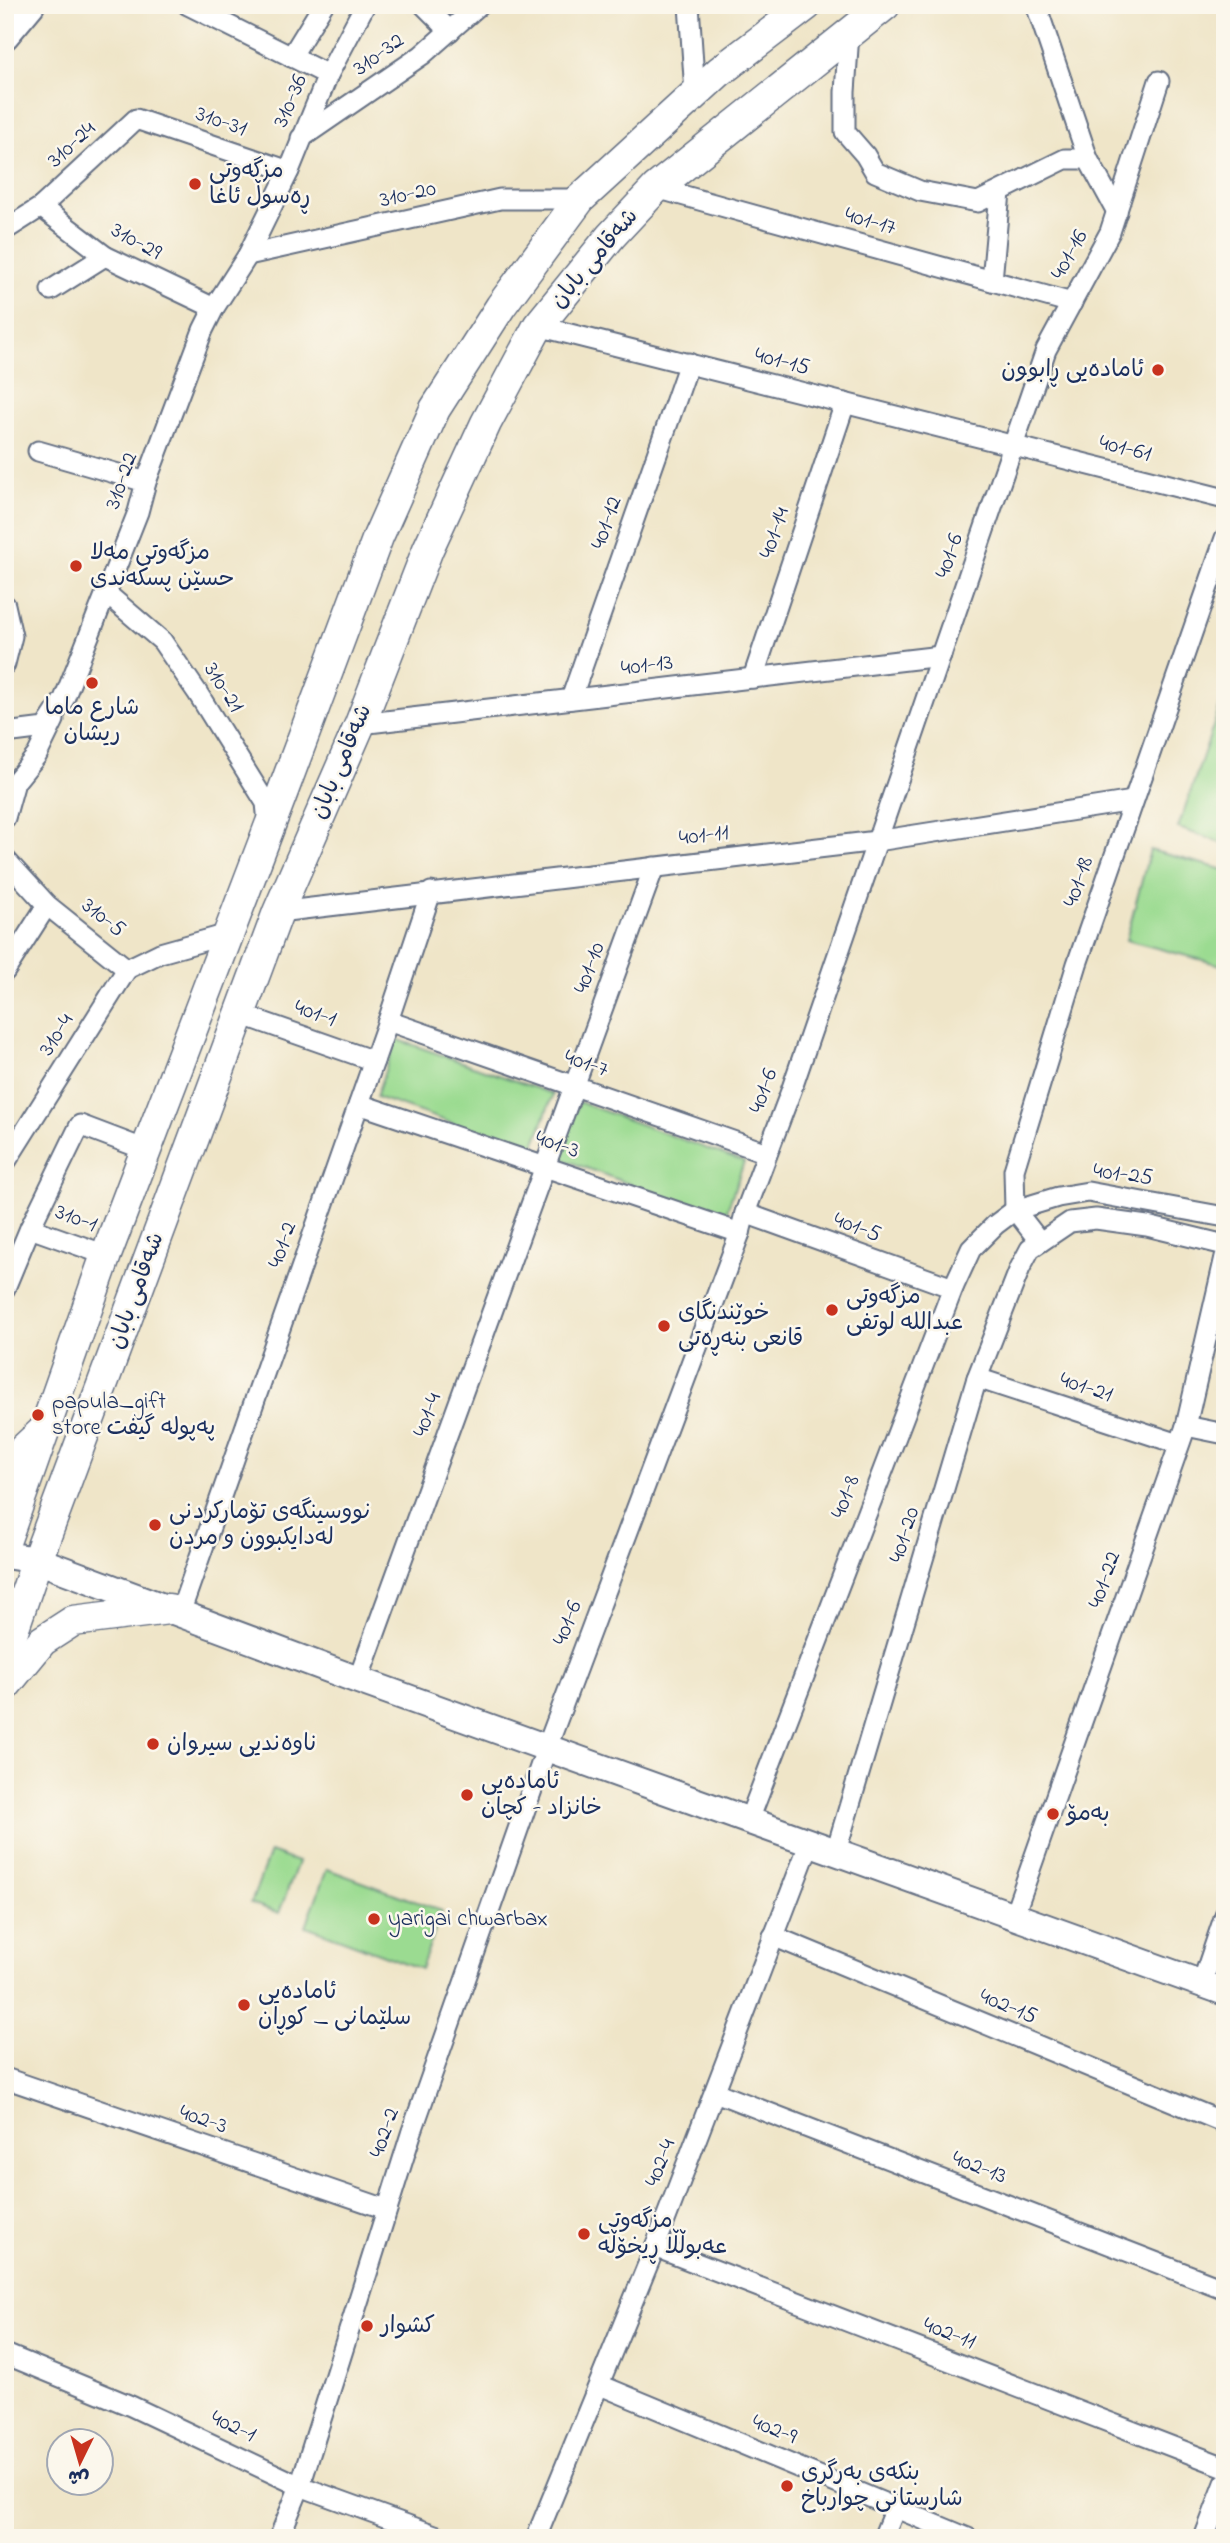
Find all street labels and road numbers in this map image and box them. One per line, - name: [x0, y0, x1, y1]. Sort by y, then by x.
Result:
- street label: 310-32: [347, 25, 411, 85]
- street label: 310-36: [265, 69, 317, 133]
- street label: 310-31: [191, 98, 251, 146]
- street label: 310-24: [40, 113, 104, 176]
- street label: 310-20: [377, 173, 439, 217]
- street label: 401-17: [840, 199, 900, 245]
- street label: شەقامی بابان: [543, 202, 647, 316]
- street label: 310-29: [105, 215, 168, 269]
- street label: 401-16: [1043, 224, 1097, 286]
- street label: 401-15: [751, 339, 813, 385]
- street label: 401-61: [1095, 427, 1155, 471]
- street label: 310-22: [97, 448, 147, 514]
- street label: 401-12: [583, 492, 631, 554]
- street label: 401-14: [751, 502, 799, 563]
- street label: 401-6: [927, 529, 973, 583]
- street label: 401-13: [619, 646, 675, 686]
- street label: 310-21: [194, 656, 252, 720]
- street label: شەقامی بابان: [303, 699, 381, 825]
- street label: 401-11: [677, 817, 731, 855]
- street label: 401-18: [1055, 852, 1103, 912]
- street label: 310-5: [74, 890, 132, 946]
- street label: 401-10: [565, 938, 615, 998]
- street label: 401-1: [289, 991, 341, 1037]
- street label: 310-4: [31, 1007, 83, 1063]
- street label: 401-7: [559, 1041, 613, 1087]
- street label: 401-6: [741, 1064, 787, 1118]
- street label: 401-3: [530, 1122, 584, 1168]
- street label: 401-25: [1091, 1155, 1155, 1195]
- street label: 310-1: [50, 1196, 102, 1242]
- street label: 401-5: [829, 1204, 885, 1252]
- street label: 401-2: [260, 1218, 306, 1272]
- street label: شەقامی بابان: [101, 1228, 173, 1354]
- street label: 401-21: [1055, 1364, 1117, 1412]
- street label: 401-4: [405, 1388, 451, 1442]
- street label: 401-8: [823, 1471, 869, 1523]
- street label: 401-20: [881, 1503, 929, 1567]
- street label: 401-22: [1080, 1547, 1130, 1613]
- street label: 401-6: [544, 1596, 592, 1650]
- street label: 402-15: [974, 1980, 1042, 2034]
- street label: 402-3: [174, 2096, 232, 2144]
- street label: 402-2: [361, 2104, 409, 2162]
- street label: 402-4: [637, 2134, 685, 2192]
- street label: 402-13: [947, 2143, 1011, 2193]
- street label: 402-11: [918, 2309, 980, 2359]
- street label: 402-1: [205, 2402, 261, 2452]
- street label: 402-9: [746, 2406, 802, 2454]

